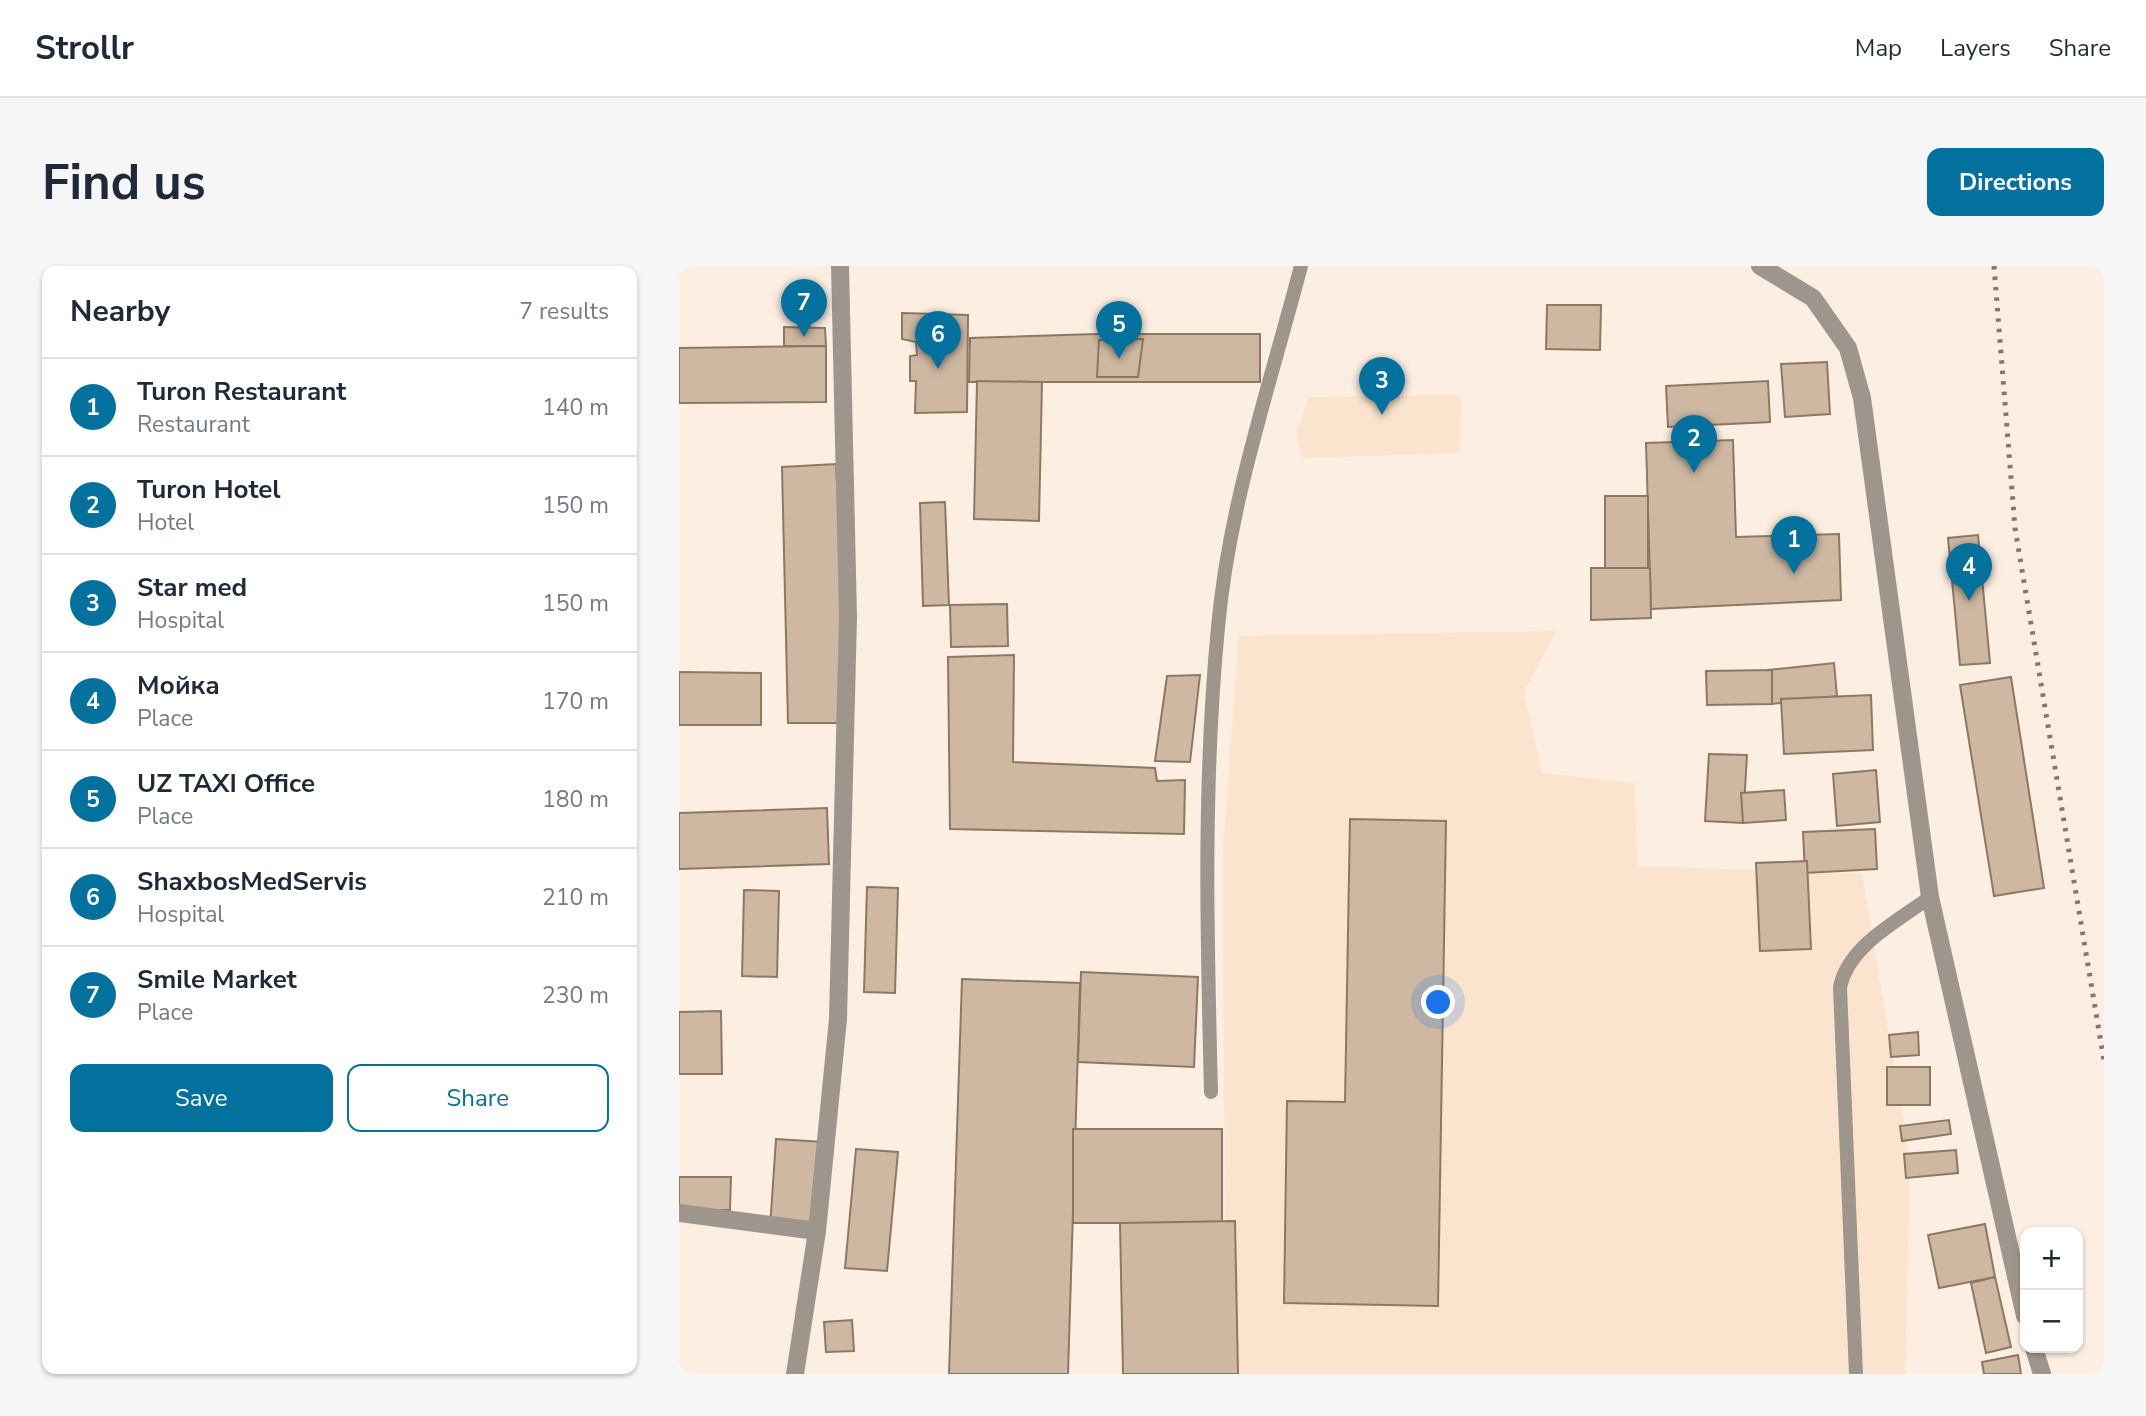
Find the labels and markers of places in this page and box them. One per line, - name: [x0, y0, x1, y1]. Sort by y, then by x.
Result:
- pin: 7: [781, 279, 827, 337]
- pin: 5: [1096, 301, 1142, 359]
- pin: 6: [915, 311, 961, 369]
- pin: 3: [1359, 357, 1405, 415]
- pin: 2: [1671, 415, 1717, 473]
- pin: 1: [1771, 516, 1817, 574]
- pin: 4: [1946, 543, 1992, 601]

